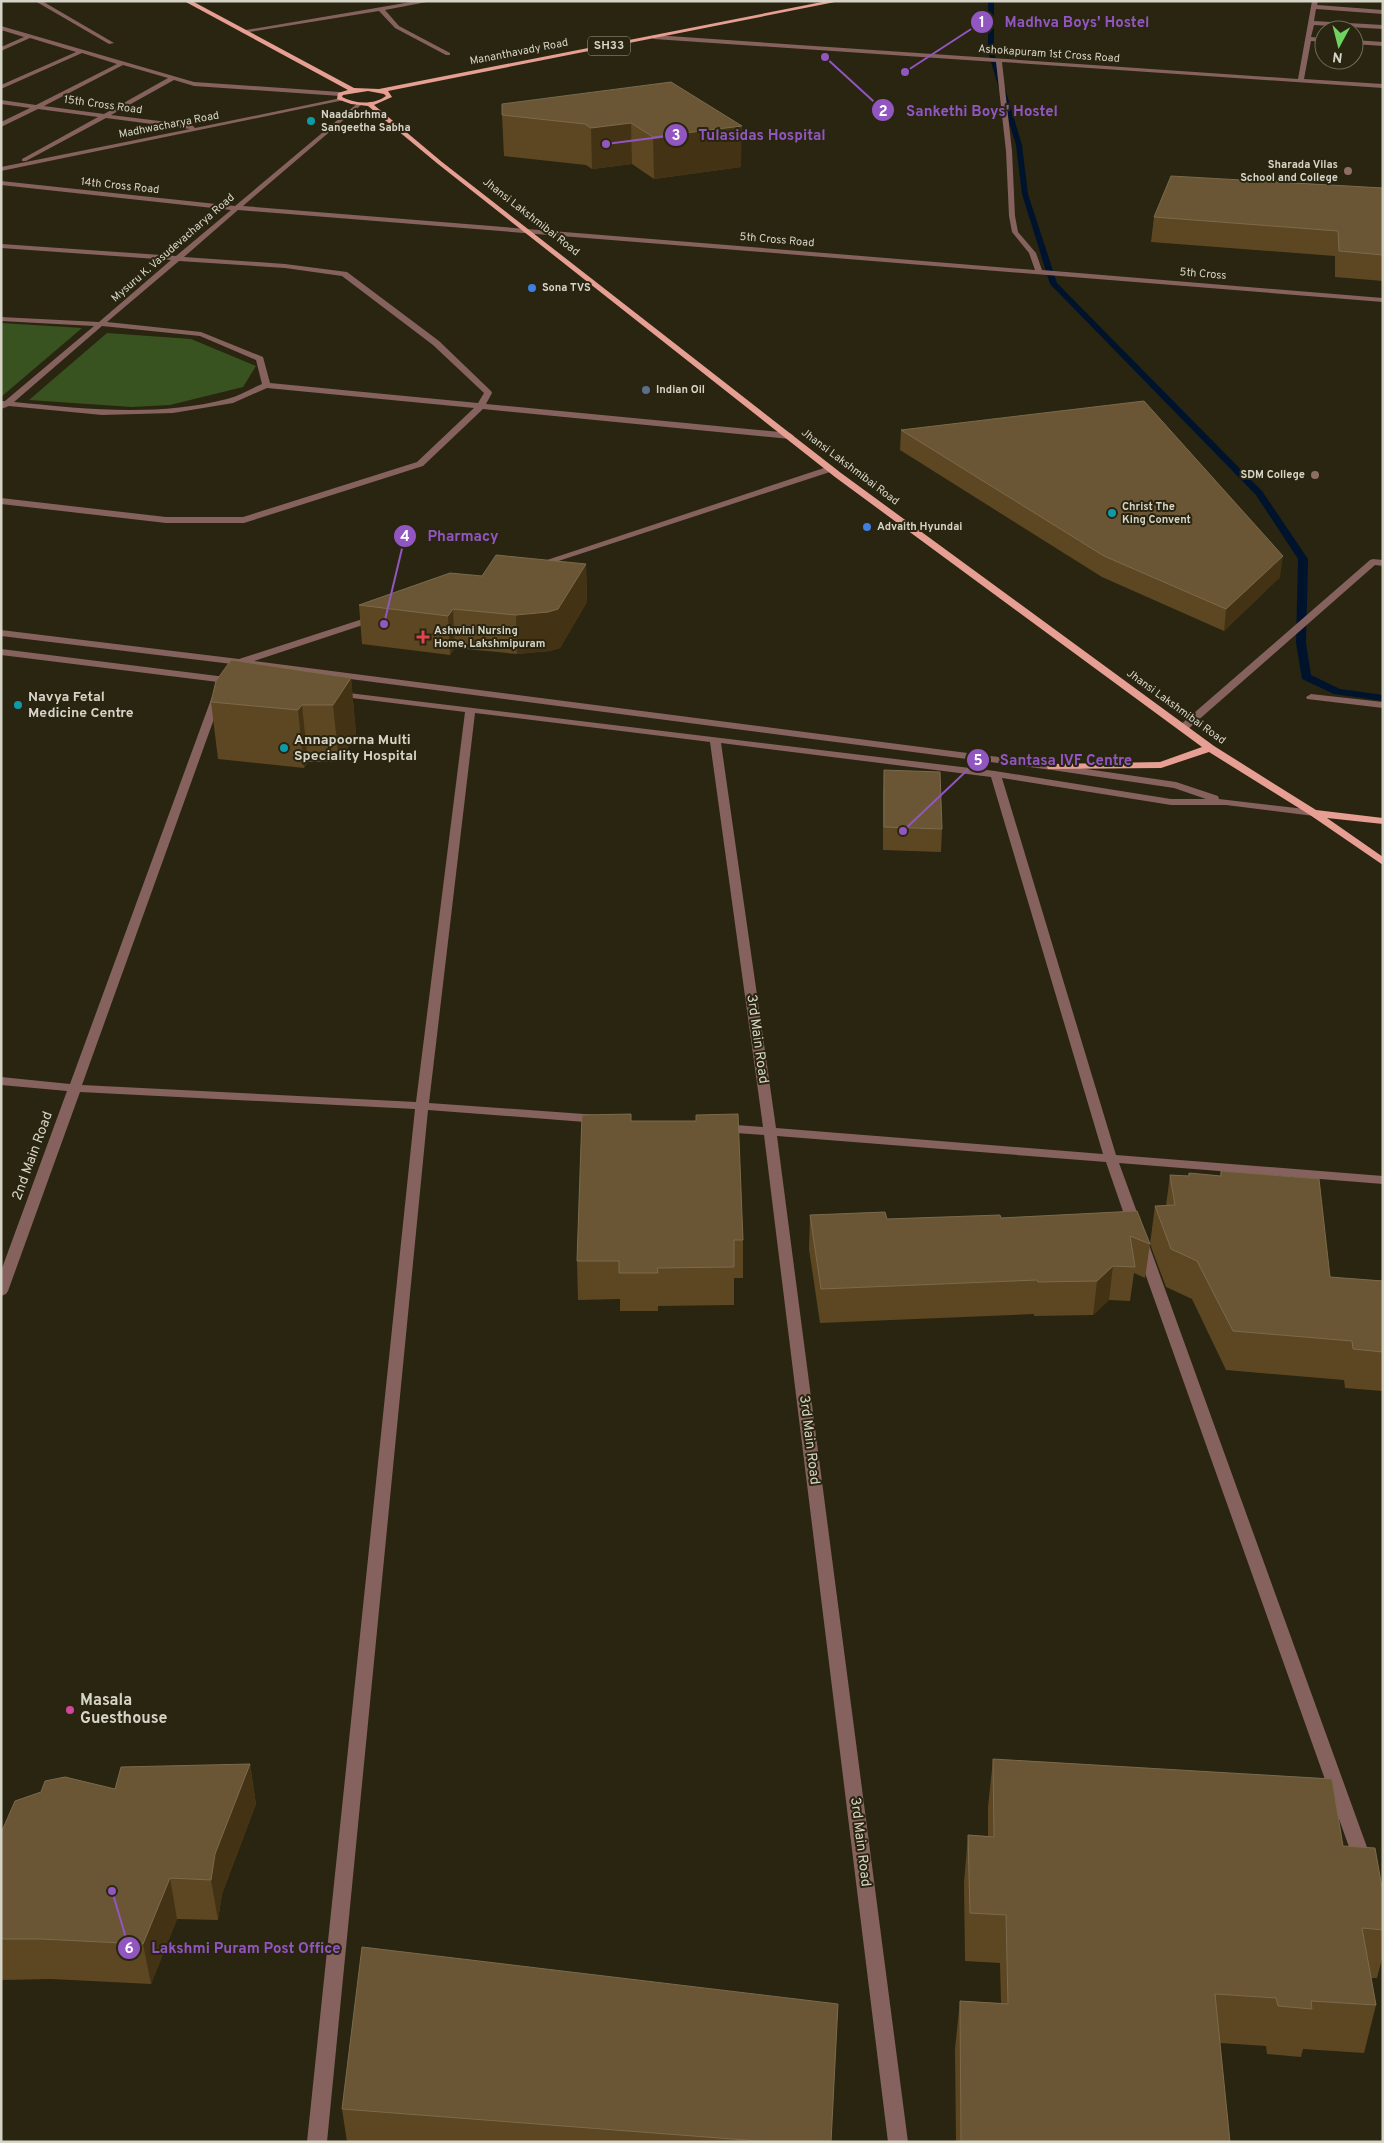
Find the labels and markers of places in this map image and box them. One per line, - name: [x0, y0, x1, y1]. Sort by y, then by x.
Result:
- callout: Madhva Boys' Hostel: [969, 7, 1159, 37]
- callout: Sankethi Boys' Hostel: [871, 95, 1068, 125]
- place label: Naadabrhma Sangeetha Sabha: [321, 108, 411, 135]
- marker: Naadabrhma Sangeetha Sabha: [305, 115, 317, 127]
- callout: Tulasidas Hospital: [663, 120, 836, 150]
- place label: Sharada Vilas School and College: [1240, 158, 1338, 185]
- marker: Sharada Vilas School and College: [1342, 165, 1354, 177]
- place label: Sona TVS: [542, 281, 591, 295]
- marker: Sona TVS: [526, 282, 538, 294]
- place label: Indian Oil: [656, 383, 705, 397]
- marker: Indian Oil: [640, 384, 652, 396]
- place label: SDM College: [1241, 468, 1305, 482]
- marker: SDM College: [1309, 469, 1321, 481]
- place label: Christ The King Convent: [1122, 500, 1191, 527]
- marker: Christ The King Convent: [1106, 507, 1118, 519]
- place label: Advaith Hyundai: [877, 520, 962, 534]
- callout: Pharmacy: [393, 521, 509, 551]
- marker: Advaith Hyundai: [861, 521, 873, 533]
- place label: Ashwini Nursing Home, Lakshmipuram: [434, 624, 545, 651]
- marker: Ashwini Nursing Home, Lakshmipuram: [416, 630, 430, 644]
- place label: Navya Fetal Medicine Centre: [28, 689, 134, 722]
- marker: Navya Fetal Medicine Centre: [12, 699, 24, 711]
- place label: Annapoorna Multi Speciality Hospital: [294, 732, 417, 765]
- marker: Annapoorna Multi Speciality Hospital: [278, 742, 290, 754]
- callout: Santasa IVF Centre: [965, 745, 1142, 775]
- place label: Masala Guesthouse: [80, 1691, 167, 1729]
- marker: Masala Guesthouse: [64, 1704, 76, 1716]
- callout: Lakshmi Puram Post Office: [117, 1933, 351, 1963]

